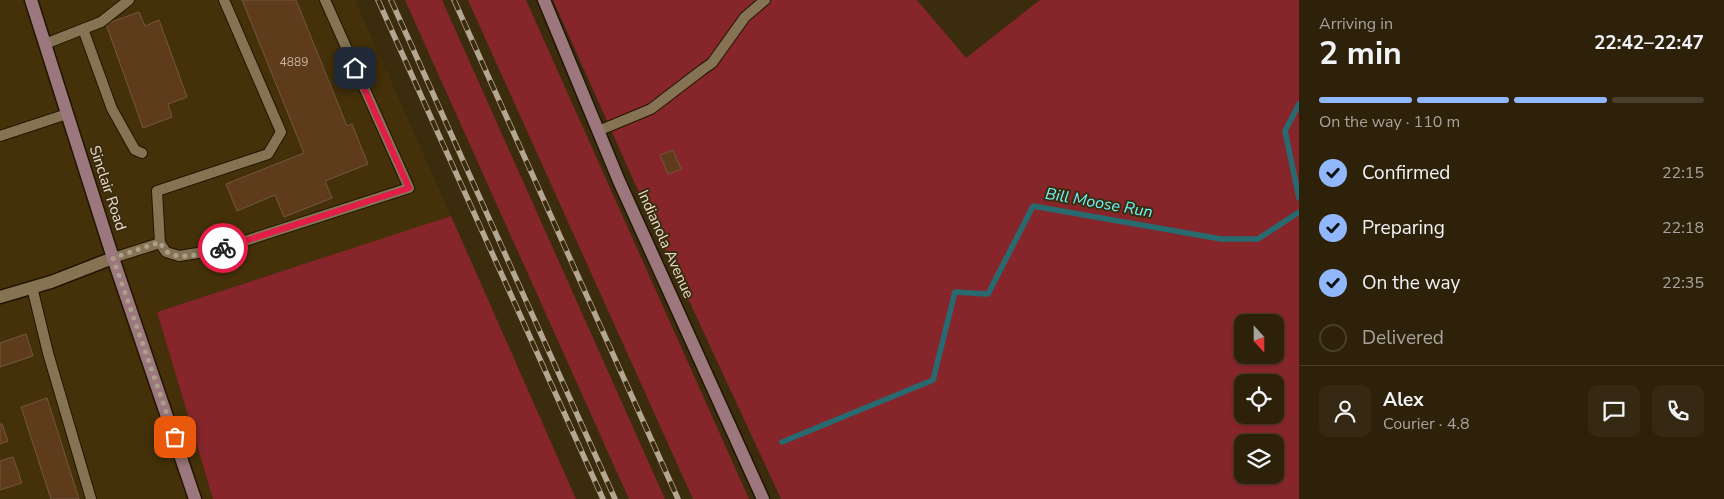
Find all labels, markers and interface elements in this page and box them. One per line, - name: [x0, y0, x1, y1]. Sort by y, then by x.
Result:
- text: Arriving in: [1319, 13, 1393, 35]
- text: 22:42–22:47: [1594, 30, 1704, 56]
- text: 2 min: [1319, 32, 1402, 75]
- pin: [334, 47, 376, 89]
- house number: 4889: [280, 54, 308, 70]
- icon: home: [341, 54, 369, 82]
- text: On the way · 110 m: [1319, 111, 1460, 133]
- street label: Sinclair Road: [85, 143, 131, 233]
- icon: check: [1319, 159, 1347, 187]
- text: Confirmed: [1362, 160, 1450, 186]
- text: 22:15: [1662, 162, 1704, 184]
- water label: Bill Moose Run: [1044, 183, 1154, 223]
- street label: Indianola Avenue: [633, 187, 699, 301]
- icon: check: [1319, 214, 1347, 242]
- text: Preparing: [1362, 215, 1445, 241]
- text: 22:18: [1662, 217, 1704, 239]
- courier: [198, 223, 248, 273]
- icon: bike: [209, 234, 237, 262]
- icon: check: [1319, 269, 1347, 297]
- text: On the way: [1362, 270, 1460, 296]
- text: 22:35: [1662, 272, 1704, 294]
- north arrow: [1234, 314, 1284, 364]
- map controls: [1234, 314, 1284, 484]
- text: Delivered: [1362, 325, 1444, 351]
- button: locate: [1234, 374, 1284, 424]
- button: person: [1319, 385, 1371, 437]
- button: chat: [1588, 385, 1640, 437]
- button: phone: [1652, 385, 1704, 437]
- text: Alex: [1383, 387, 1424, 413]
- text: Courier · 4.8: [1383, 413, 1469, 435]
- pin: [154, 416, 196, 458]
- icon: bag: [161, 423, 189, 451]
- button: layers: [1234, 434, 1284, 484]

